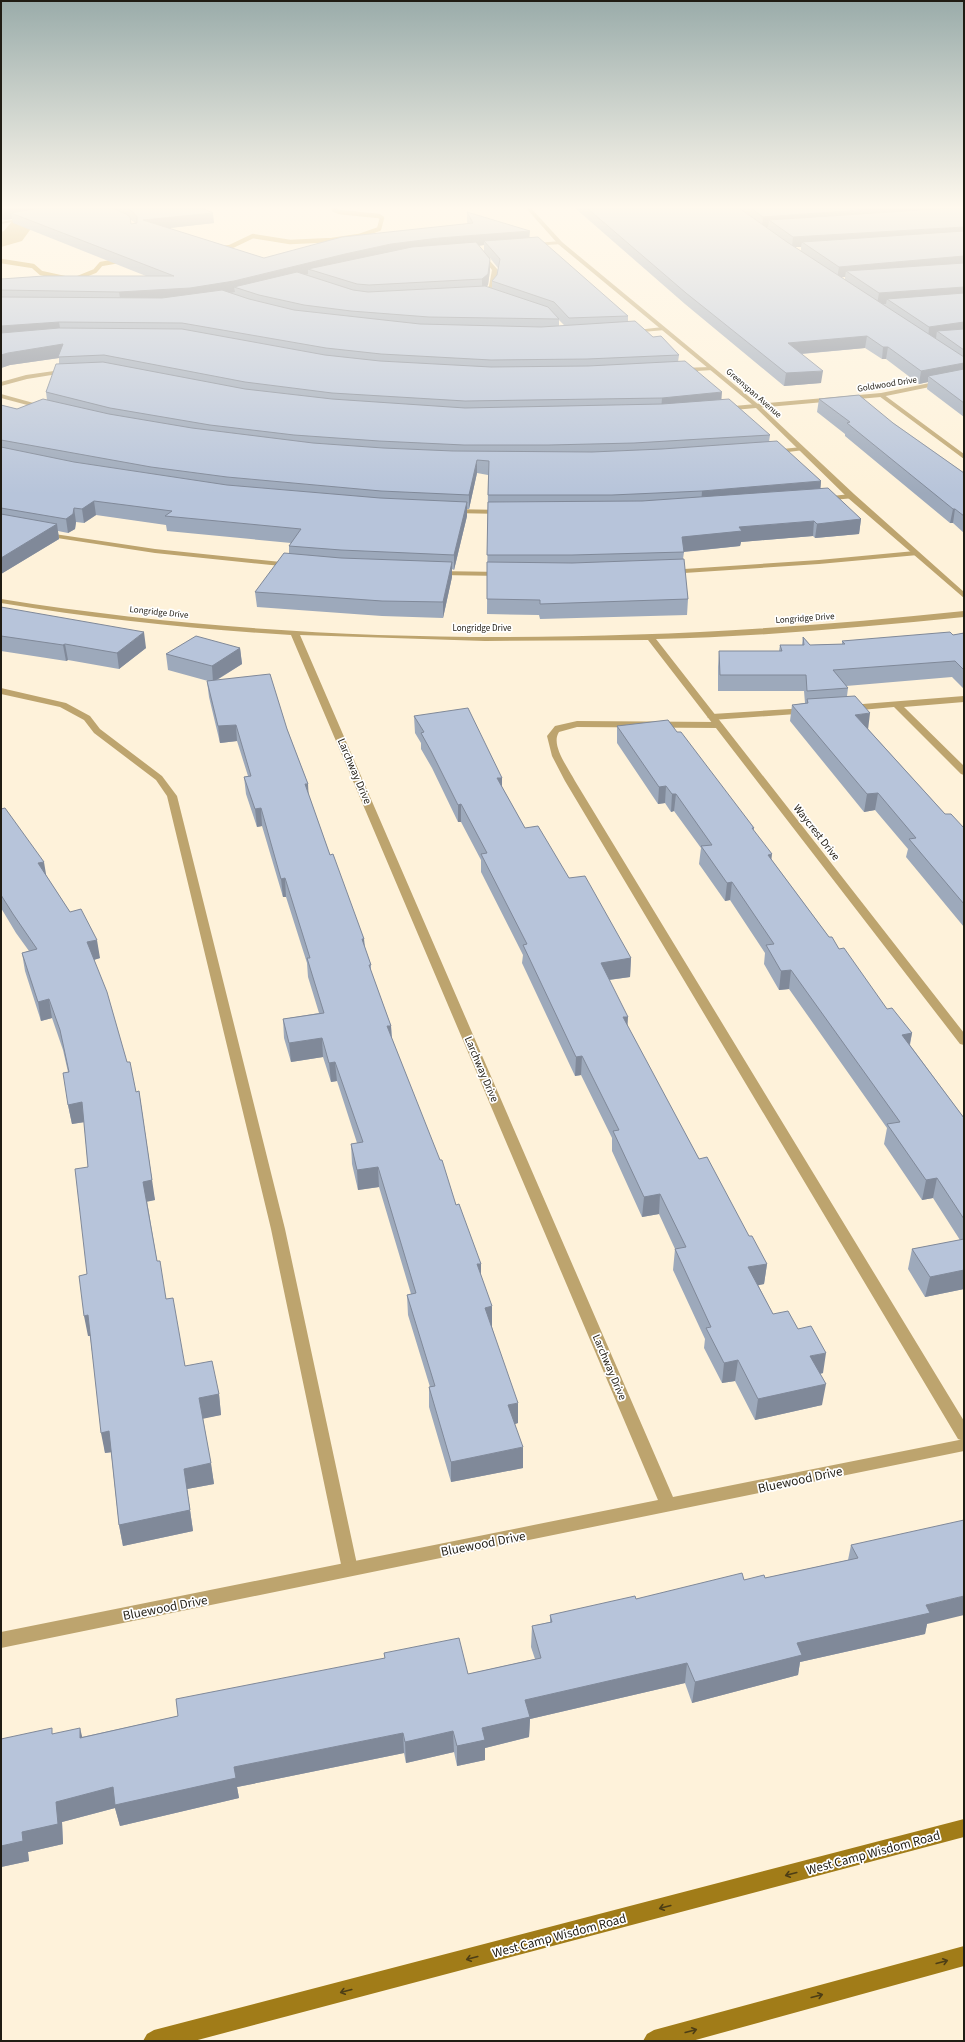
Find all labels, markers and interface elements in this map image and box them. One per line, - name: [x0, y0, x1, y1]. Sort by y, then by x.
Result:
- street label: Greenspan Avenue: [723, 365, 785, 422]
- street label: Goldwood Drive: [856, 373, 918, 396]
- street label: Longridge Drive: [129, 603, 190, 622]
- street label: Longridge Drive: [775, 610, 836, 627]
- street label: Longridge Drive: [452, 622, 512, 635]
- street label: Larchway Drive: [334, 736, 375, 807]
- street label: Waycrest Drive: [790, 801, 844, 864]
- street label: Larchway Drive: [461, 1034, 502, 1105]
- street label: Larchway Drive: [589, 1332, 630, 1403]
- street label: Bluewood Drive: [756, 1462, 844, 1498]
- street label: Bluewood Drive: [439, 1527, 527, 1561]
- street label: Bluewood Drive: [121, 1591, 209, 1625]
- street label: West Camp Wisdom Road: [804, 1826, 942, 1879]
- one-way arrow: [785, 1870, 798, 1878]
- one-way arrow: [659, 1903, 672, 1911]
- street label: West Camp Wisdom Road: [490, 1909, 628, 1962]
- one-way arrow: [466, 1954, 479, 1962]
- one-way arrow: [935, 1958, 948, 1965]
- one-way arrow: [340, 1987, 353, 1995]
- one-way arrow: [810, 1992, 823, 2000]
- one-way arrow: [684, 2027, 697, 2034]

